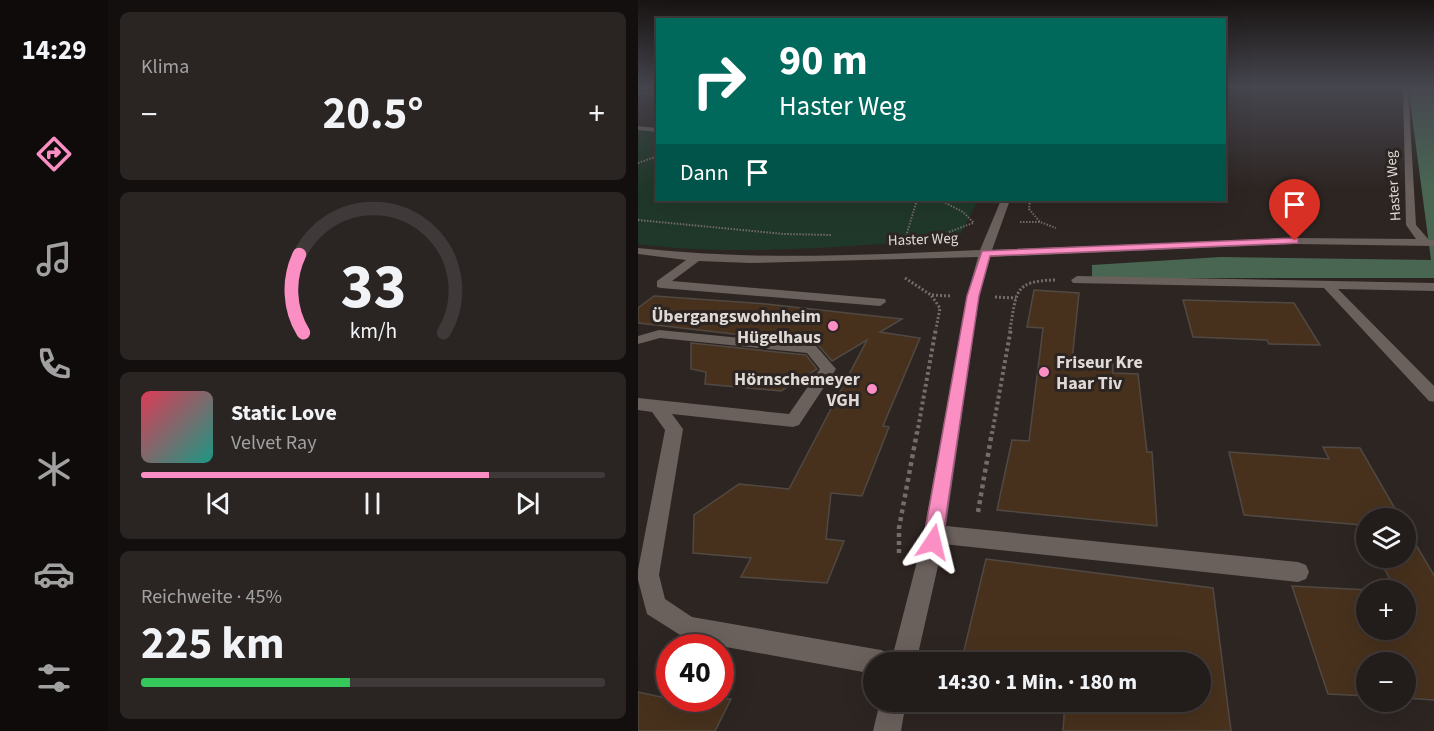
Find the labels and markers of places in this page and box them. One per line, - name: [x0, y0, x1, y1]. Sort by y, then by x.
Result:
- pin: [1269, 179, 1320, 241]
- place label: Übergangswohnheim Hügelhaus: [651, 304, 821, 350]
- marker: Übergangswohnheim Hügelhaus: [826, 319, 840, 333]
- place label: Friseur Kre Haar Tiv: [1056, 350, 1143, 396]
- marker: Friseur Kre Haar Tiv: [1037, 365, 1051, 379]
- place label: Hörnschemeyer VGH: [734, 367, 861, 413]
- marker: Hörnschemeyer VGH: [865, 382, 879, 396]

